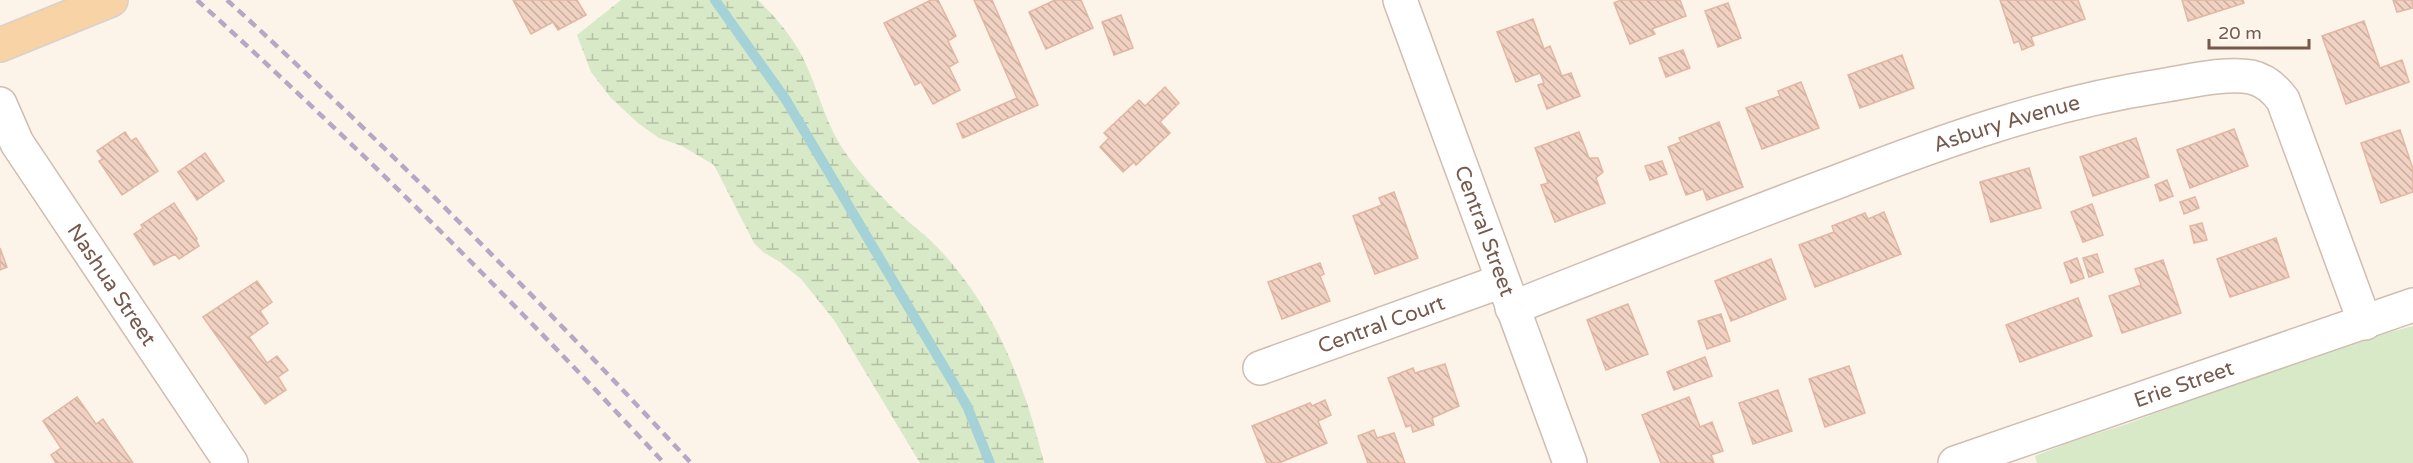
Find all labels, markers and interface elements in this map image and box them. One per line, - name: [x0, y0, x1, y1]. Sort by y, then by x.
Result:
- scale bar: [2209, 12, 2310, 50]
- text: 20 m: [2218, 22, 2262, 44]
- street label: Asbury Avenue: [1930, 90, 2082, 158]
- street label: Central Street: [1449, 162, 1520, 300]
- street label: Nashua Street: [62, 219, 162, 351]
- street label: Central Court: [1314, 290, 1448, 359]
- street label: Erie Street: [2131, 355, 2237, 413]

